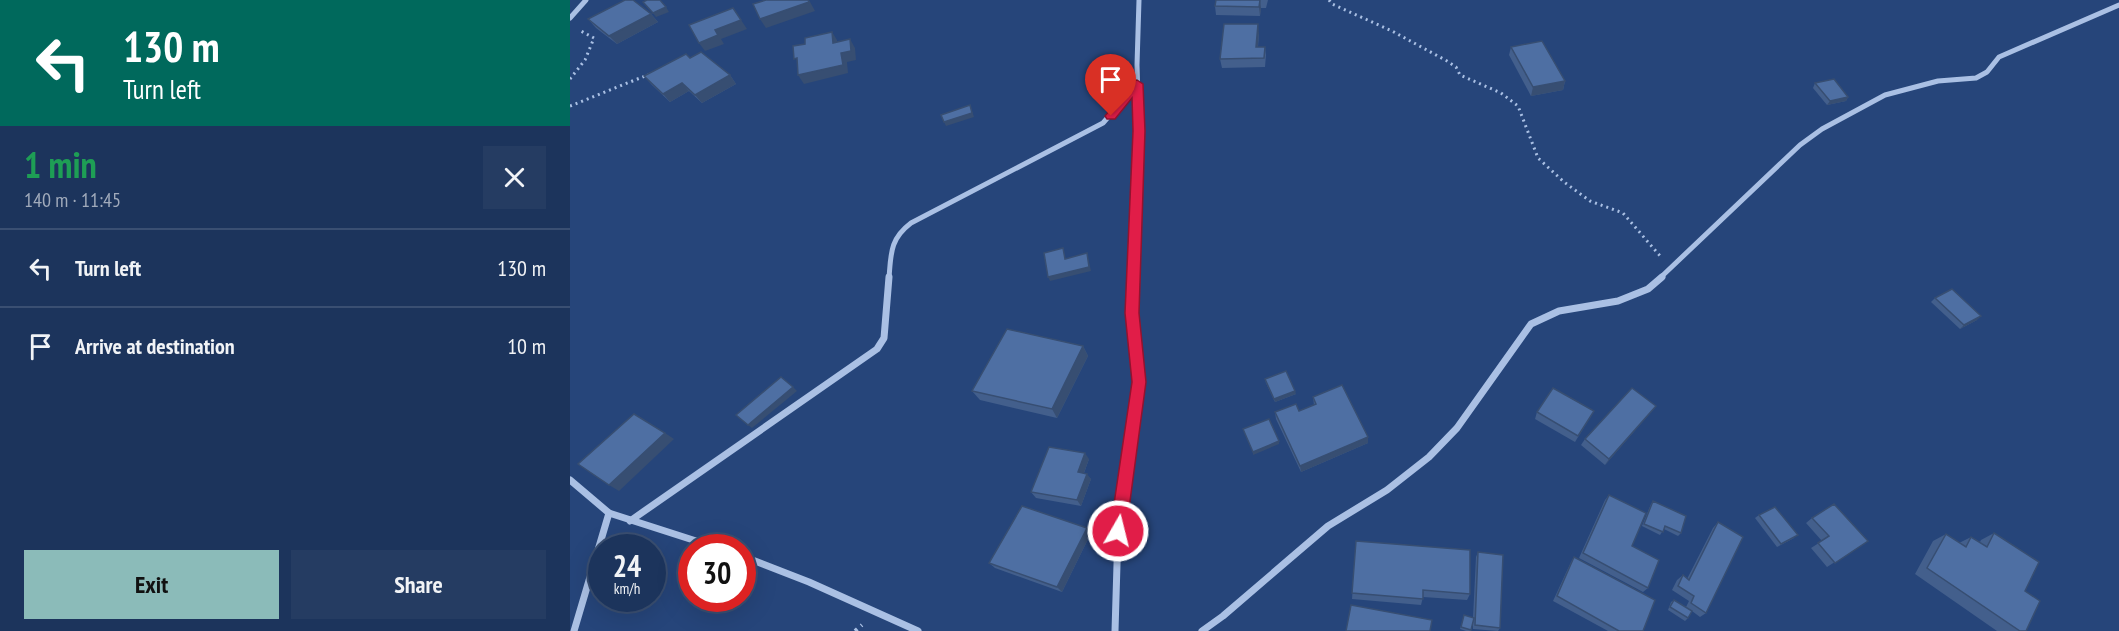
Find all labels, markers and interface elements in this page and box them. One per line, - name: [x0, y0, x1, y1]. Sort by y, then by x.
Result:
- text: 130 m: [123, 19, 220, 74]
- icon: left: [24, 24, 102, 102]
- pin: [1085, 54, 1136, 116]
- icon: arrive: [1094, 63, 1127, 96]
- text: Turn left: [123, 72, 201, 106]
- text: 1 min: [24, 141, 97, 188]
- button: close: [483, 146, 546, 209]
- text: 140 m · 11:45: [24, 187, 121, 213]
- icon: left: [24, 252, 57, 285]
- text: Turn left: [75, 254, 141, 282]
- text: 130 m: [497, 254, 546, 282]
- icon: arrive: [24, 330, 57, 363]
- text: Arrive at destination: [75, 332, 235, 360]
- text: 10 m: [507, 332, 546, 360]
- position arrow: [1086, 499, 1150, 563]
- speed limit sign: 30: [678, 534, 756, 612]
- text: 24: [613, 546, 641, 585]
- button: Exit: [24, 550, 279, 619]
- button: Share: [291, 550, 546, 619]
- text: km/h: [614, 579, 640, 598]

